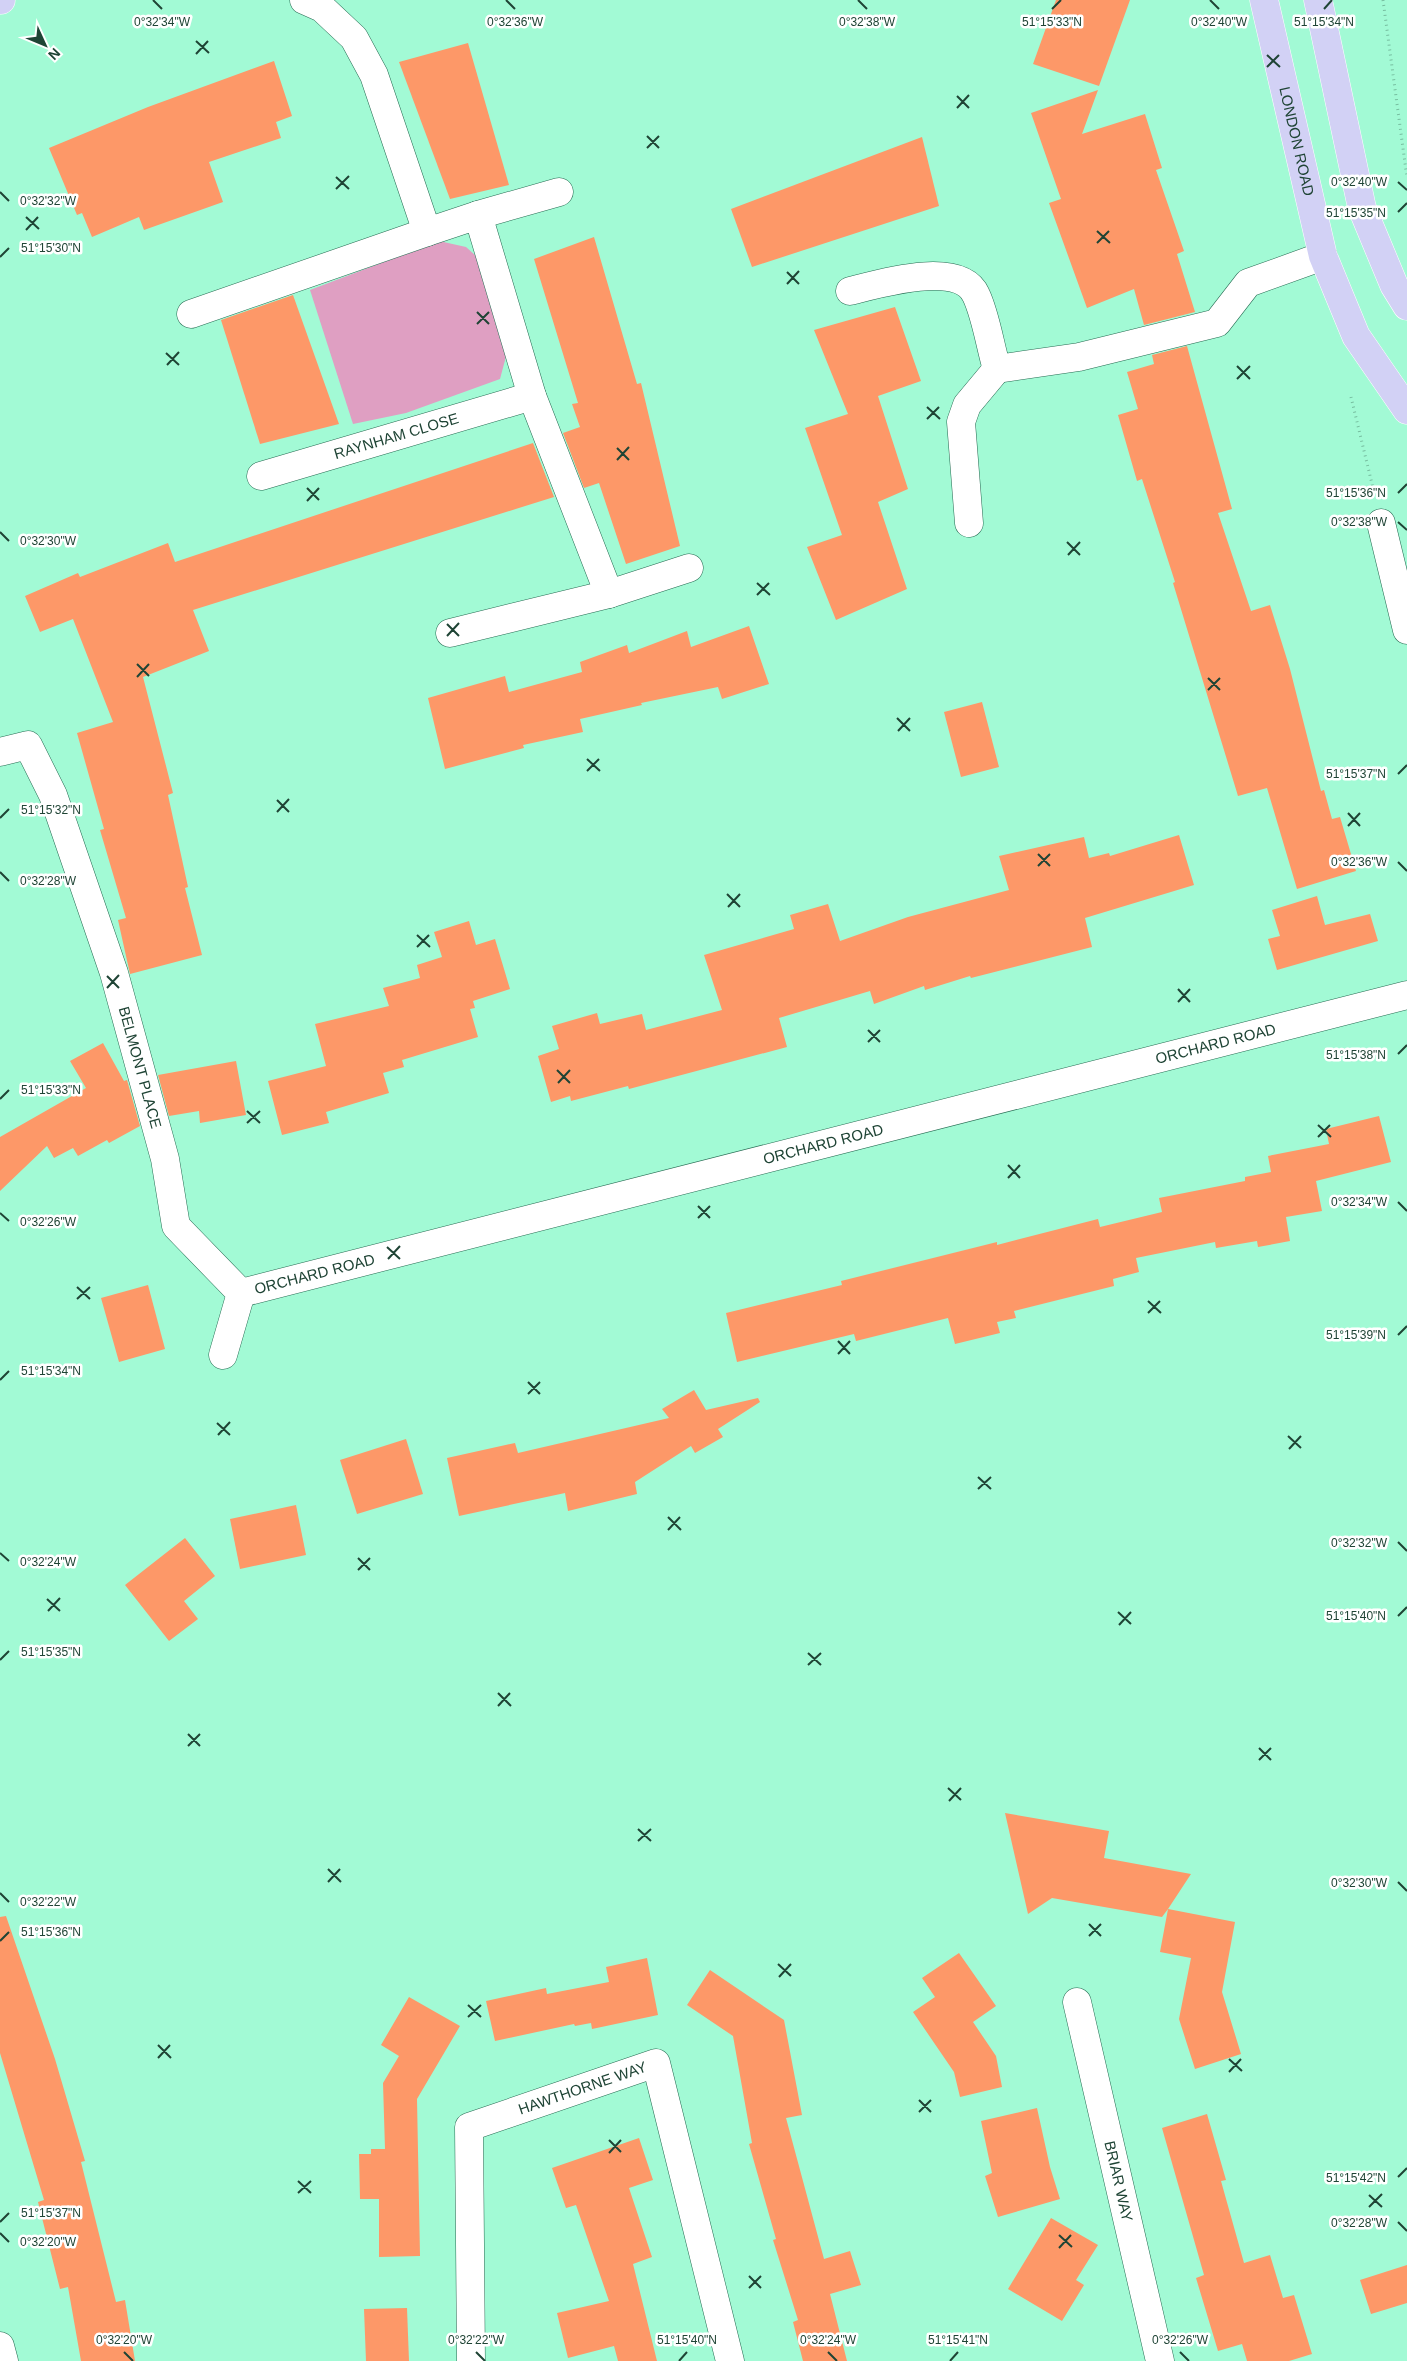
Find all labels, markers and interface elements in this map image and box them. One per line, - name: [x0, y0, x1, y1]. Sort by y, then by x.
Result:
- text: 0°32'34"W: [134, 15, 191, 29]
- text: 0°32'36"W: [487, 15, 544, 29]
- text: 0°32'38"W: [839, 15, 896, 29]
- text: 51°15'33"N: [1022, 15, 1082, 29]
- text: 0°32'40"W: [1191, 15, 1248, 29]
- text: 51°15'34"N: [1294, 15, 1354, 29]
- north arrow: [20, 20, 70, 70]
- text: N: [45, 45, 64, 63]
- street label: LONDON ROAD: [1276, 85, 1318, 198]
- text: 0°32'40"W: [1331, 175, 1388, 189]
- text: 0°32'32"W: [20, 194, 77, 208]
- text: 51°15'35"N: [1326, 206, 1386, 220]
- text: 51°15'30"N: [21, 241, 81, 255]
- street label: RAYNHAM CLOSE: [332, 409, 460, 462]
- text: 51°15'36"N: [1326, 486, 1386, 500]
- text: 0°32'38"W: [1331, 515, 1388, 529]
- text: 0°32'30"W: [20, 534, 77, 548]
- text: 51°15'37"N: [1326, 767, 1386, 781]
- text: 51°15'32"N: [21, 803, 81, 817]
- text: 0°32'36"W: [1331, 855, 1388, 869]
- text: 0°32'28"W: [20, 874, 77, 888]
- street label: BELMONT PLACE: [116, 1005, 165, 1130]
- street label: ORCHARD ROAD: [1154, 1020, 1278, 1067]
- text: 51°15'38"N: [1326, 1048, 1386, 1062]
- text: 51°15'33"N: [21, 1083, 81, 1097]
- street label: ORCHARD ROAD: [761, 1120, 885, 1167]
- text: 0°32'34"W: [1331, 1195, 1388, 1209]
- text: 0°32'26"W: [20, 1215, 77, 1229]
- street label: ORCHARD ROAD: [253, 1250, 377, 1297]
- text: 51°15'39"N: [1326, 1328, 1386, 1342]
- text: 51°15'34"N: [21, 1364, 81, 1378]
- text: 0°32'32"W: [1331, 1536, 1388, 1550]
- text: 0°32'24"W: [20, 1555, 77, 1569]
- text: 51°15'40"N: [1326, 1609, 1386, 1623]
- text: 51°15'35"N: [21, 1645, 81, 1659]
- text: 0°32'30"W: [1331, 1876, 1388, 1890]
- text: 0°32'22"W: [20, 1895, 77, 1909]
- text: 51°15'36"N: [21, 1925, 81, 1939]
- street label: HAWTHORNE WAY: [516, 2058, 649, 2118]
- street label: BRIAR WAY: [1101, 2139, 1137, 2223]
- text: 51°15'42"N: [1326, 2171, 1386, 2185]
- text: 51°15'37"N: [21, 2206, 81, 2220]
- text: 0°32'28"W: [1331, 2216, 1388, 2230]
- text: 0°32'20"W: [20, 2235, 77, 2249]
- text: 0°32'20"W: [96, 2333, 153, 2347]
- text: 0°32'22"W: [448, 2333, 505, 2347]
- text: 51°15'40"N: [657, 2333, 717, 2347]
- text: 0°32'24"W: [800, 2333, 857, 2347]
- text: 51°15'41"N: [928, 2333, 988, 2347]
- text: 0°32'26"W: [1152, 2333, 1209, 2347]

